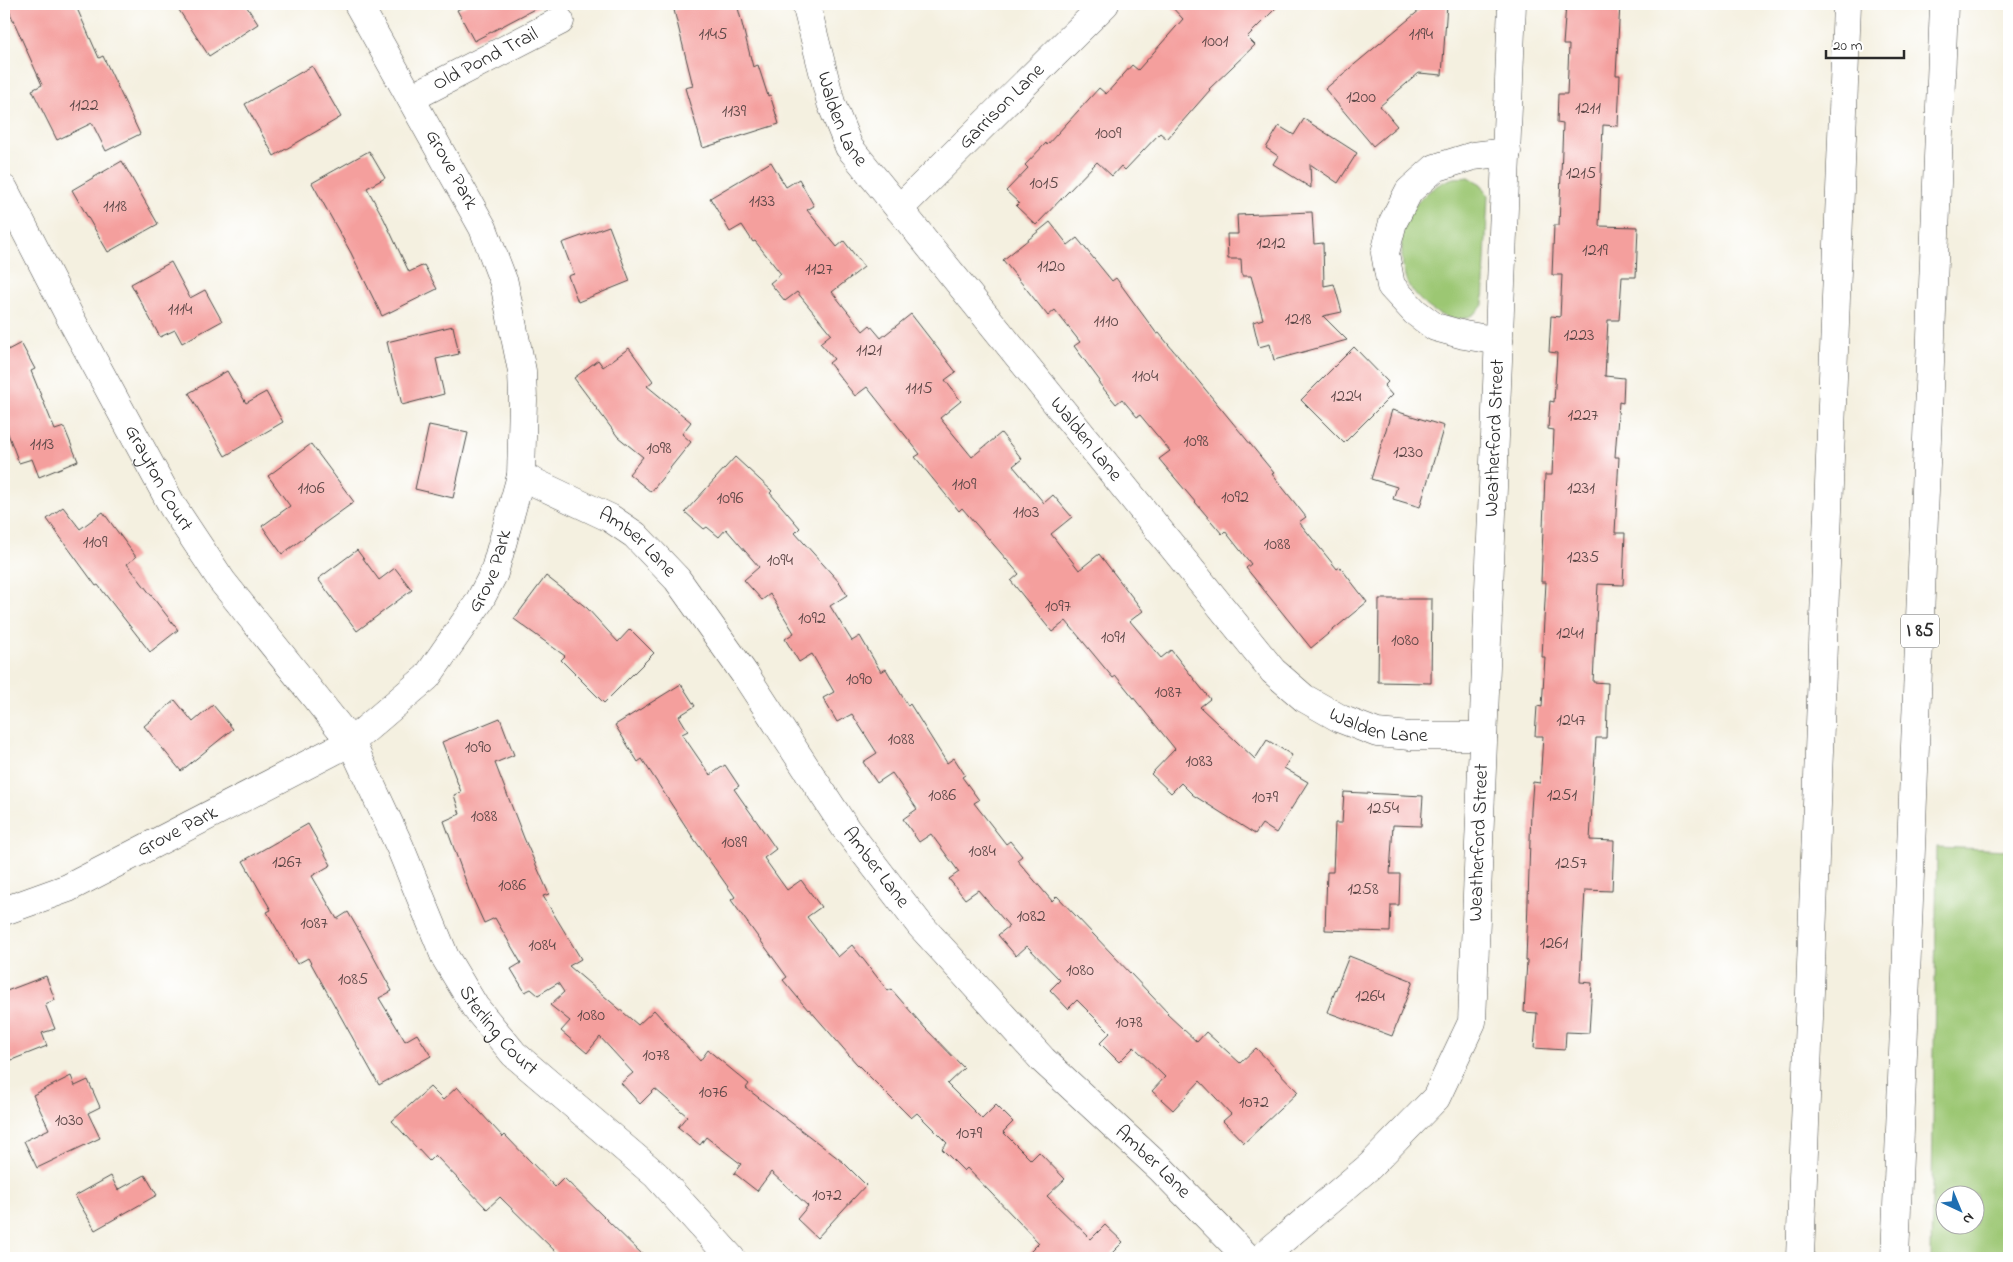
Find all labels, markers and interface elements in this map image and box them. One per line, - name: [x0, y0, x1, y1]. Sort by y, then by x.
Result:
- street label: Old Pond Trail: [428, 20, 543, 99]
- house number: 1145: [698, 22, 728, 48]
- house number: 1194: [1409, 22, 1434, 48]
- scale bar: [1826, 28, 1903, 60]
- house number: 1001: [1202, 29, 1229, 55]
- text: 20 m: [1833, 35, 1863, 57]
- street label: Garrison Lane: [952, 57, 1052, 156]
- street label: Walden Lane: [809, 68, 874, 173]
- house number: 1200: [1346, 85, 1376, 111]
- house number: 1122: [69, 93, 99, 119]
- house number: 1211: [1575, 96, 1601, 122]
- house number: 1139: [722, 99, 747, 125]
- house number: 1009: [1095, 121, 1122, 147]
- street label: Grove Park: [417, 125, 485, 216]
- house number: 1215: [1566, 161, 1596, 187]
- house number: 1015: [1029, 171, 1059, 197]
- house number: 1133: [749, 189, 775, 215]
- house number: 1118: [103, 194, 127, 220]
- house number: 1212: [1256, 231, 1286, 257]
- house number: 1219: [1582, 238, 1608, 264]
- house number: 1120: [1037, 254, 1065, 280]
- house number: 1127: [805, 257, 833, 283]
- house number: 1114: [168, 297, 193, 323]
- house number: 1218: [1284, 307, 1312, 333]
- house number: 1110: [1094, 309, 1119, 335]
- house number: 1223: [1563, 323, 1595, 349]
- house number: 1121: [856, 338, 882, 364]
- street label: Weatherford Street: [1477, 358, 1513, 517]
- house number: 1104: [1132, 364, 1159, 390]
- house number: 1115: [905, 376, 933, 402]
- house number: 1224: [1330, 384, 1362, 410]
- street label: Walden Lane: [1042, 391, 1129, 488]
- house number: 1227: [1567, 403, 1599, 429]
- street label: Grayton Court: [117, 420, 200, 538]
- house number: 1098: [1183, 429, 1209, 455]
- house number: 1113: [30, 432, 54, 458]
- house number: 1098: [646, 436, 672, 462]
- house number: 1230: [1393, 440, 1423, 466]
- house number: 1109: [952, 472, 977, 498]
- house number: 1106: [297, 476, 325, 502]
- house number: 1231: [1567, 476, 1595, 502]
- house number: 1092: [1221, 485, 1249, 511]
- house number: 1096: [717, 486, 743, 512]
- street label: Amber Lane: [594, 500, 683, 584]
- house number: 1103: [1013, 500, 1039, 526]
- street label: Grove Park: [461, 526, 520, 619]
- house number: 1109: [83, 530, 108, 556]
- house number: 1088: [1264, 532, 1291, 558]
- house number: 1235: [1567, 545, 1599, 571]
- house number: 1094: [767, 548, 794, 574]
- house number: 1097: [1045, 594, 1072, 620]
- house number: 1092: [798, 606, 826, 632]
- road number: I 85: [1901, 614, 1939, 648]
- house number: 1241: [1556, 621, 1584, 647]
- house number: 1091: [1101, 625, 1126, 651]
- house number: 1080: [1391, 628, 1419, 654]
- house number: 1090: [846, 667, 873, 693]
- house number: 1087: [1154, 680, 1182, 706]
- street label: Walden Lane: [1323, 700, 1428, 751]
- house number: 1247: [1556, 708, 1586, 734]
- house number: 1088: [888, 727, 915, 753]
- house number: 1090: [465, 735, 492, 761]
- house number: 1083: [1185, 749, 1213, 775]
- street label: Weatherford Street: [1461, 763, 1497, 922]
- house number: 1086: [928, 783, 956, 809]
- house number: 1251: [1547, 783, 1578, 809]
- house number: 1079: [1252, 785, 1279, 811]
- house number: 1254: [1367, 796, 1400, 822]
- street label: Grove Park: [132, 799, 223, 865]
- house number: 1088: [471, 804, 498, 830]
- street label: Amber Lane: [835, 821, 916, 914]
- house number: 1089: [721, 830, 747, 856]
- house number: 1084: [968, 839, 996, 865]
- house number: 1267: [272, 850, 303, 876]
- house number: 1257: [1555, 851, 1588, 877]
- house number: 1086: [498, 873, 526, 899]
- house number: 1258: [1347, 877, 1379, 903]
- house number: 1082: [1016, 904, 1046, 930]
- house number: 1087: [300, 911, 328, 937]
- house number: 1261: [1540, 931, 1568, 957]
- house number: 1084: [528, 933, 556, 959]
- house number: 1080: [1066, 958, 1094, 984]
- house number: 1085: [338, 967, 368, 993]
- street label: Sterling Court: [451, 980, 544, 1083]
- house number: 1264: [1355, 984, 1386, 1010]
- house number: 1080: [577, 1003, 605, 1029]
- house number: 1078: [1115, 1010, 1143, 1036]
- house number: 1078: [642, 1043, 670, 1069]
- house number: 1076: [699, 1080, 727, 1106]
- house number: 1072: [1239, 1090, 1269, 1116]
- house number: 1030: [55, 1108, 84, 1134]
- street label: Amber Lane: [1108, 1119, 1197, 1206]
- house number: 1079: [956, 1121, 983, 1147]
- house number: 1072: [812, 1183, 842, 1209]
- north arrow: [1936, 1184, 1986, 1234]
- text: N: [1957, 1207, 1979, 1229]

